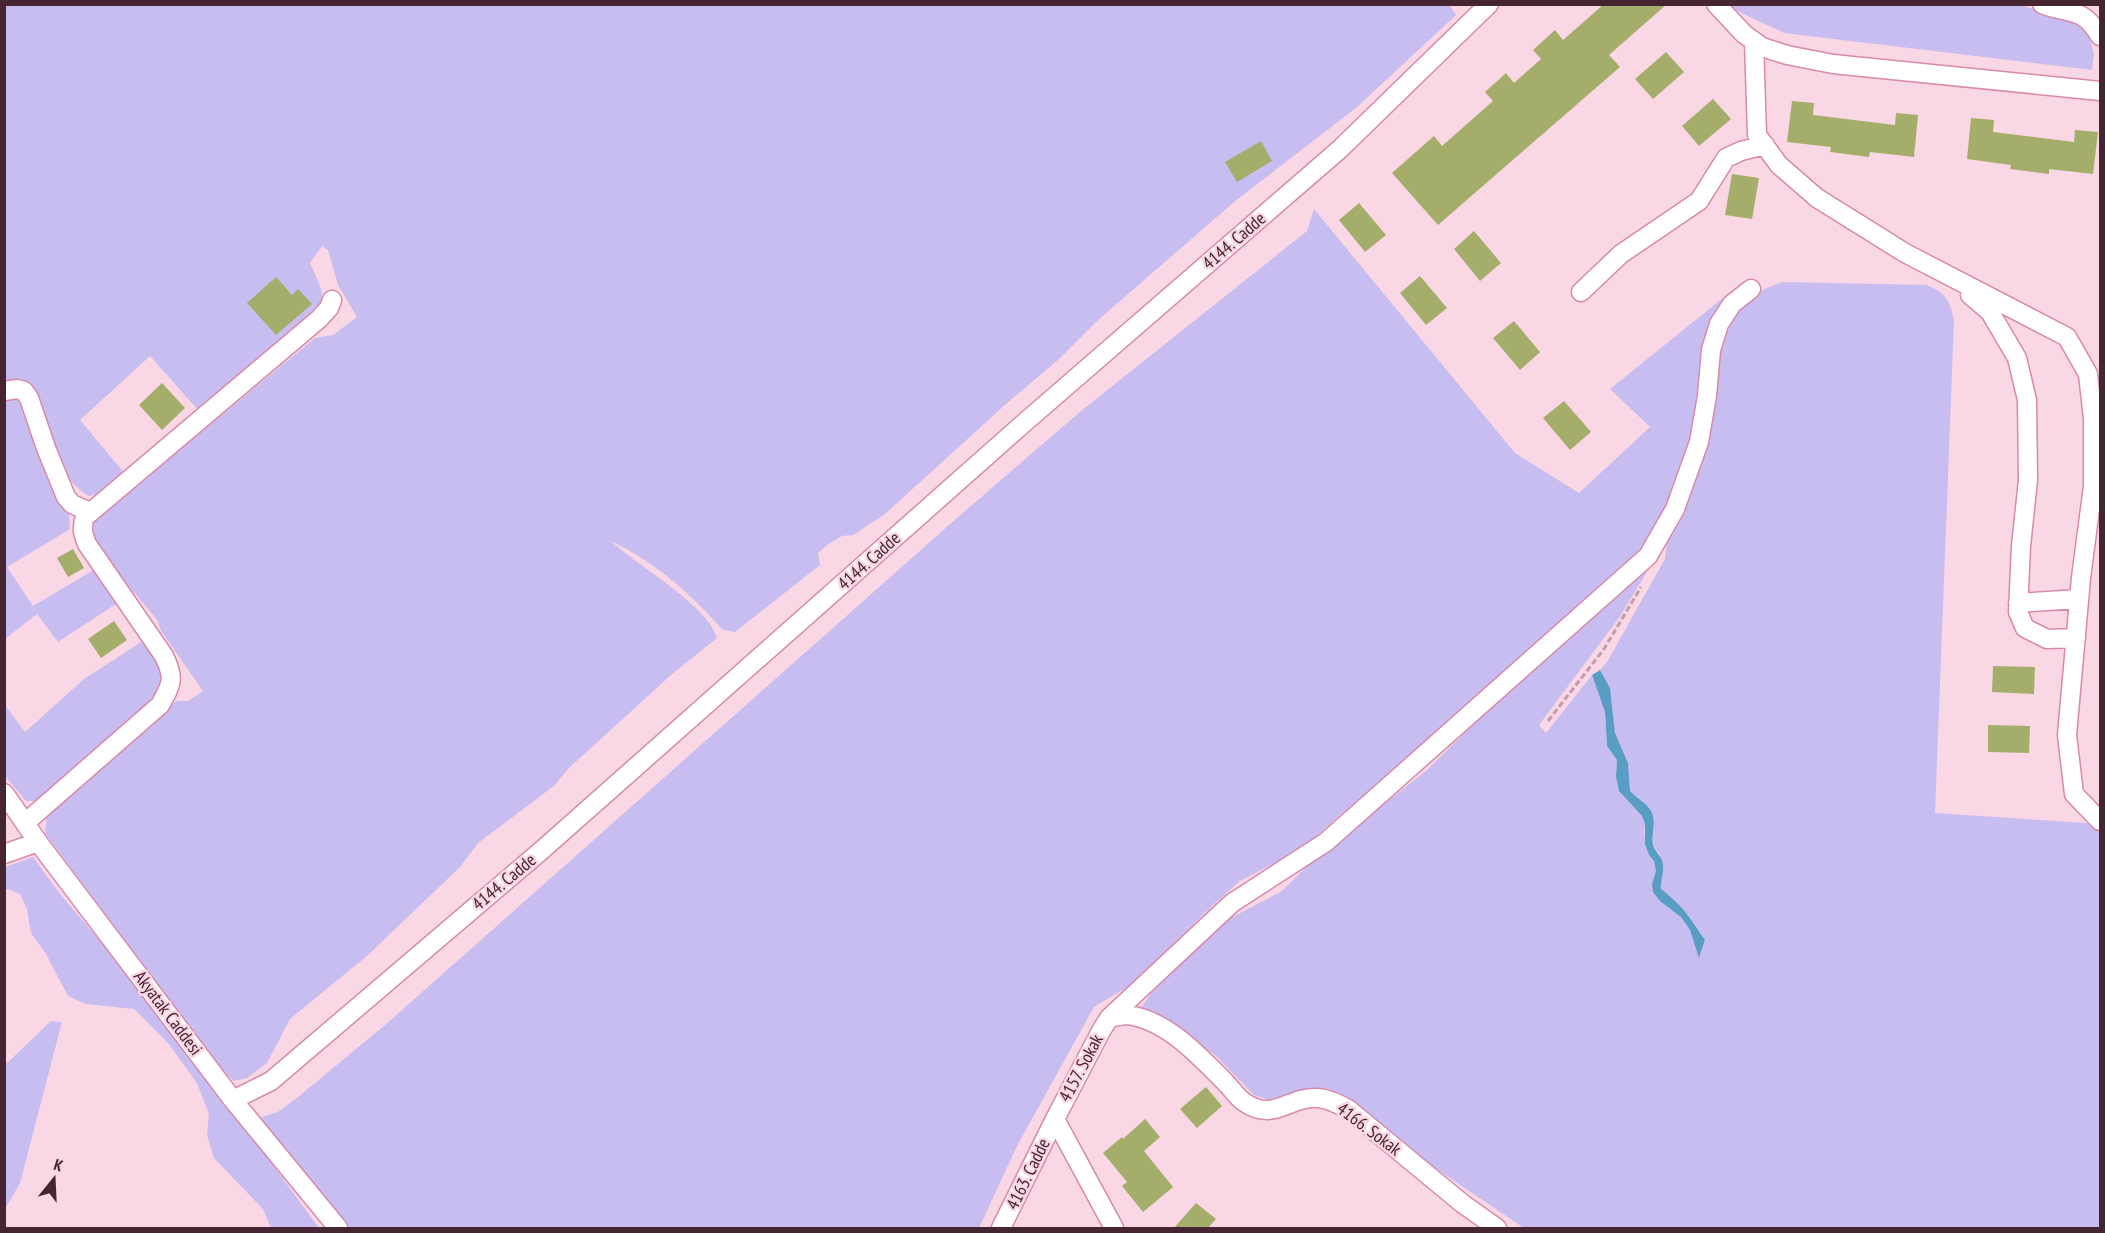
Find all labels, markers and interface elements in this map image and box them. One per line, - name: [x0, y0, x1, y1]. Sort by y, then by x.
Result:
- street label: 4144. Cadde: [1197, 207, 1270, 274]
- street label: 4144. Cadde: [833, 526, 905, 595]
- street label: 4144. Cadde: [467, 848, 540, 915]
- street label: Akyatak Caddesi: [129, 966, 208, 1060]
- street label: 4157. Sokak: [1053, 1030, 1108, 1106]
- street label: 4166. Sokak: [1332, 1097, 1406, 1160]
- street label: 4163. Cadde: [1000, 1134, 1055, 1213]
- north arrow: [24, 1149, 84, 1209]
- text: K: [52, 1154, 66, 1176]

